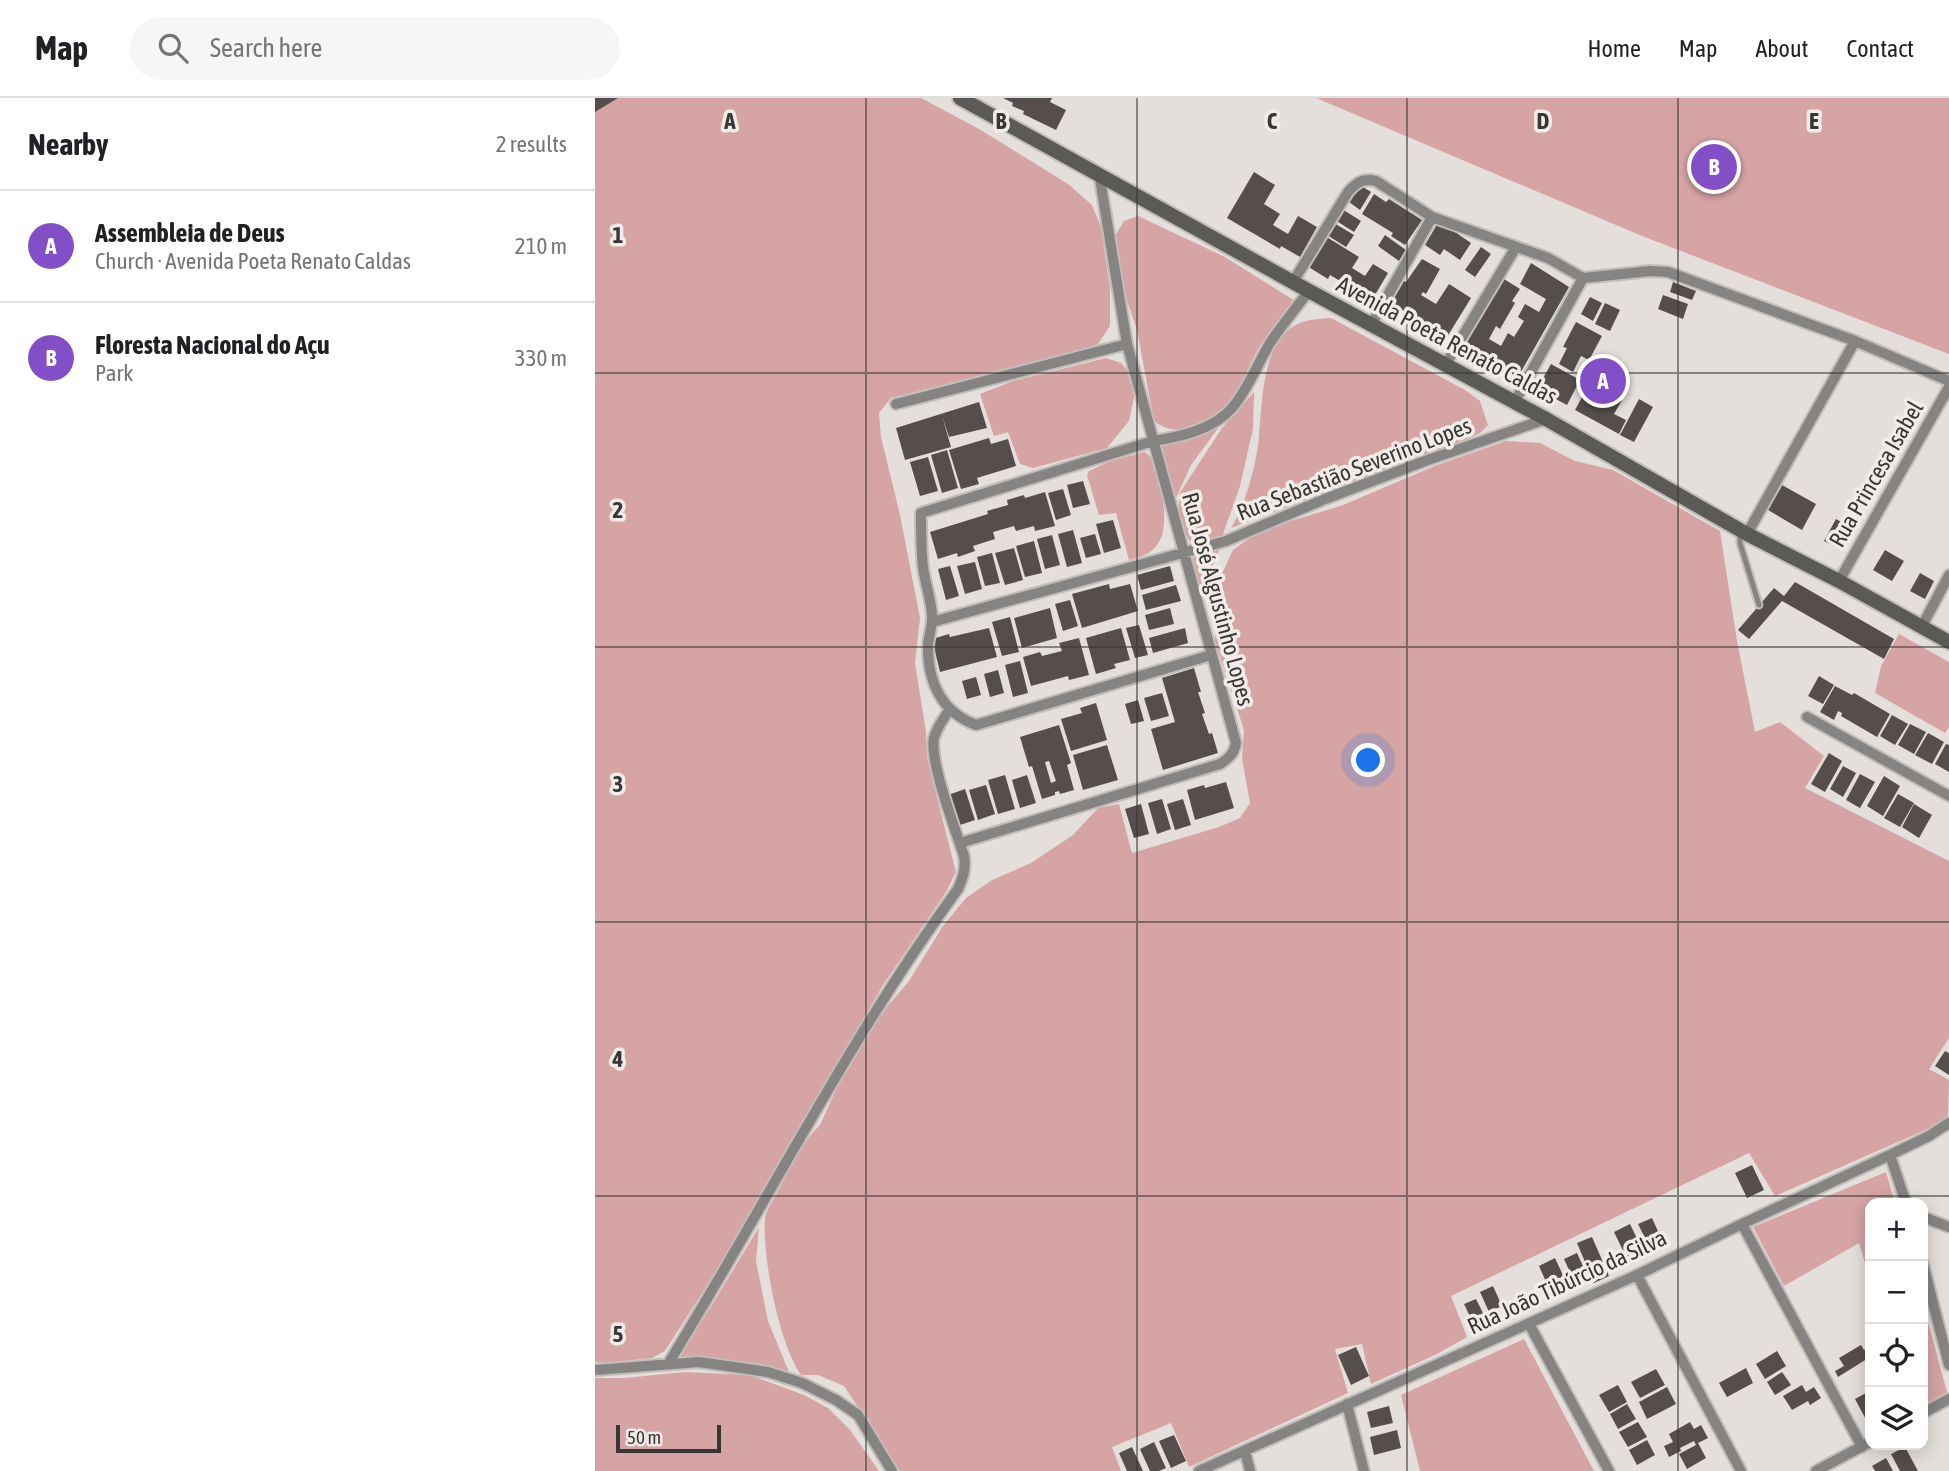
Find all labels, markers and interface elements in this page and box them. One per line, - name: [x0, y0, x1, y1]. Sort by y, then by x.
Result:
- search box: [130, 17, 620, 80]
- text: Map: [35, 29, 88, 67]
- icon: search: [154, 29, 192, 67]
- text: Search here: [210, 33, 322, 63]
- text: Home: [1587, 35, 1641, 62]
- text: Map: [1679, 35, 1717, 62]
- text: About: [1755, 35, 1808, 62]
- text: Contact: [1846, 35, 1914, 62]
- text: A: [723, 108, 736, 134]
- text: B: [996, 108, 1007, 134]
- text: C: [1267, 108, 1278, 134]
- text: D: [1537, 108, 1550, 134]
- text: E: [1809, 108, 1819, 134]
- text: Nearby: [28, 127, 108, 161]
- text: 2 results: [496, 131, 567, 157]
- pin: B: [1691, 141, 1737, 193]
- text: Assembleia de Deus: [95, 218, 285, 248]
- text: 1: [613, 222, 624, 248]
- text: A: [45, 233, 57, 259]
- text: 210 m: [515, 233, 567, 259]
- text: Church · Avenida Poeta Renato Caldas: [95, 248, 411, 274]
- street label: Avenida Poeta Renato Caldas: [1332, 271, 1562, 409]
- text: Floresta Nacional do Açu: [95, 330, 330, 360]
- text: B: [46, 345, 56, 371]
- text: 330 m: [515, 345, 567, 371]
- pin: A: [1580, 355, 1626, 407]
- text: Park: [95, 360, 133, 386]
- street label: Rua Princesa Isabel: [1824, 396, 1928, 552]
- street label: Rua Sebastião Severino Lopes: [1233, 412, 1475, 526]
- street label: Rua José Algustinho Lopes: [1177, 489, 1259, 709]
- text: 2: [613, 497, 623, 523]
- your location: [1351, 743, 1385, 777]
- text: 3: [613, 771, 623, 797]
- text: 4: [612, 1046, 624, 1072]
- map controls: [1865, 1198, 1928, 1450]
- button: +: [1865, 1198, 1928, 1261]
- street label: Rua João Tibúrcio da Silva: [1463, 1225, 1671, 1339]
- button: −: [1865, 1261, 1928, 1324]
- text: 5: [613, 1321, 624, 1347]
- button: locate: [1865, 1324, 1928, 1387]
- button: layers: [1865, 1387, 1928, 1450]
- scale bar: [616, 1422, 721, 1454]
- text: 50 m: [627, 1426, 661, 1448]

